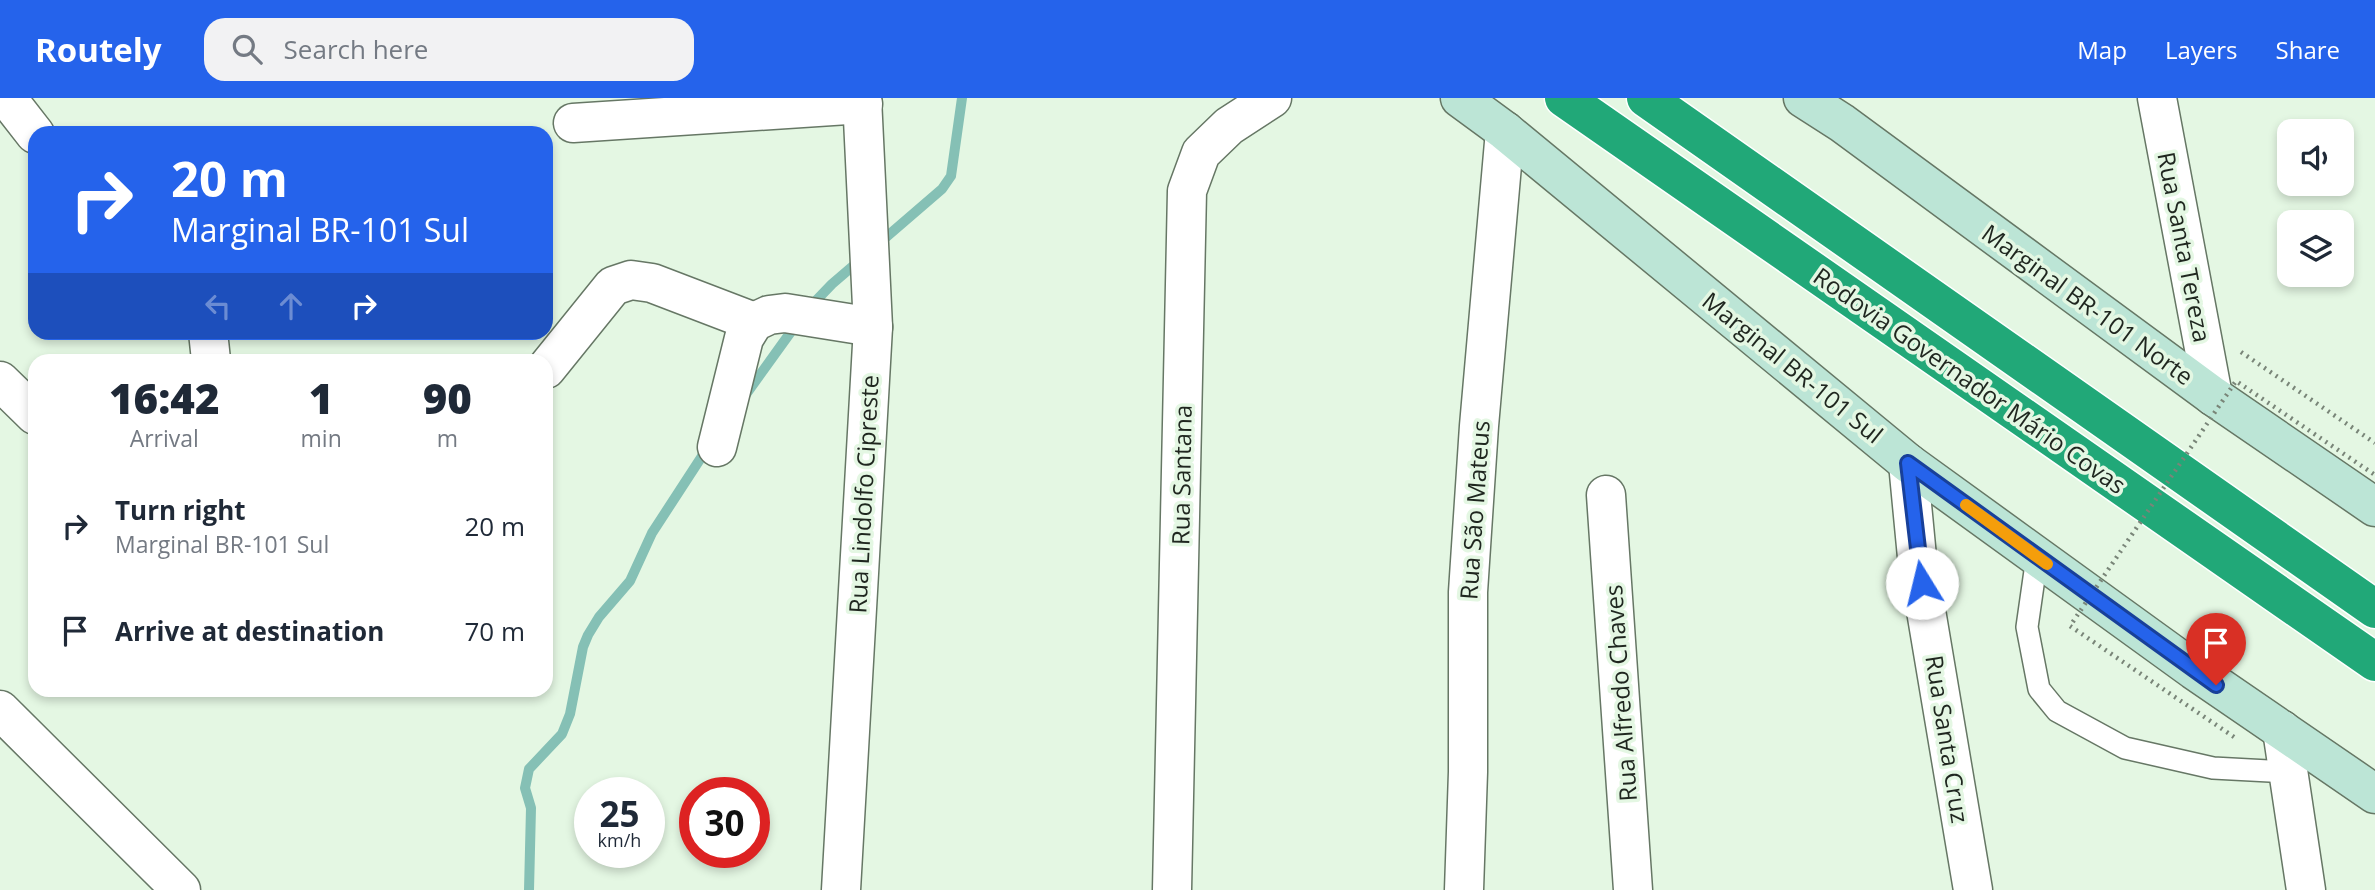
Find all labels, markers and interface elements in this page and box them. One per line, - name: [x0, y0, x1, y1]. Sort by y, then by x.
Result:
- search box: [204, 18, 694, 81]
- text: Routely: [35, 27, 162, 72]
- icon: search: [228, 30, 266, 68]
- text: Search here: [284, 31, 428, 67]
- text: Map: [2077, 33, 2127, 66]
- text: Layers: [2165, 33, 2238, 66]
- text: Share: [2276, 33, 2340, 66]
- map controls: [2277, 119, 2354, 287]
- button: sound: [2277, 119, 2354, 196]
- text: 20 m: [171, 145, 288, 211]
- street label: Rua Santa Tereza: [2150, 149, 2220, 345]
- icon: right: [56, 154, 147, 245]
- text: Marginal BR-101 Sul: [171, 208, 469, 251]
- button: layers: [2277, 210, 2354, 287]
- street label: Marginal BR-101 Norte: [1976, 216, 2200, 392]
- street label: Rodovia Governador Mário Covas: [1807, 259, 2133, 501]
- street label: Marginal BR-101 Sul: [1696, 284, 1890, 450]
- icon: left: [199, 287, 237, 325]
- icon: ahead: [272, 287, 310, 325]
- icon: right: [345, 287, 383, 325]
- text: 16:42: [109, 369, 220, 426]
- text: 1: [309, 369, 333, 426]
- text: 90: [423, 369, 472, 426]
- street label: Rua Lindolfo Cipreste: [840, 374, 886, 614]
- street label: Rua Santana: [1163, 405, 1199, 545]
- street label: Rua São Mateus: [1451, 419, 1497, 601]
- text: Arrival: [130, 422, 199, 454]
- text: min: [301, 422, 342, 454]
- text: m: [437, 422, 458, 454]
- text: Turn right: [115, 492, 246, 528]
- icon: right: [56, 507, 94, 545]
- text: 20 m: [464, 508, 525, 544]
- text: Marginal BR-101 Sul: [115, 528, 329, 560]
- position arrow: [1885, 546, 1959, 620]
- street label: Rua Alfredo Chaves: [1596, 584, 1644, 802]
- icon: arrive: [56, 612, 94, 650]
- text: Arrive at destination: [115, 613, 384, 649]
- text: 70 m: [464, 613, 525, 649]
- pin: [2186, 613, 2246, 685]
- icon: arrive: [2197, 624, 2235, 662]
- street label: Rua Santa Cruz: [1918, 653, 1978, 825]
- speed limit sign: 30: [679, 777, 770, 868]
- text: 25: [599, 790, 640, 837]
- text: km/h: [598, 828, 641, 852]

